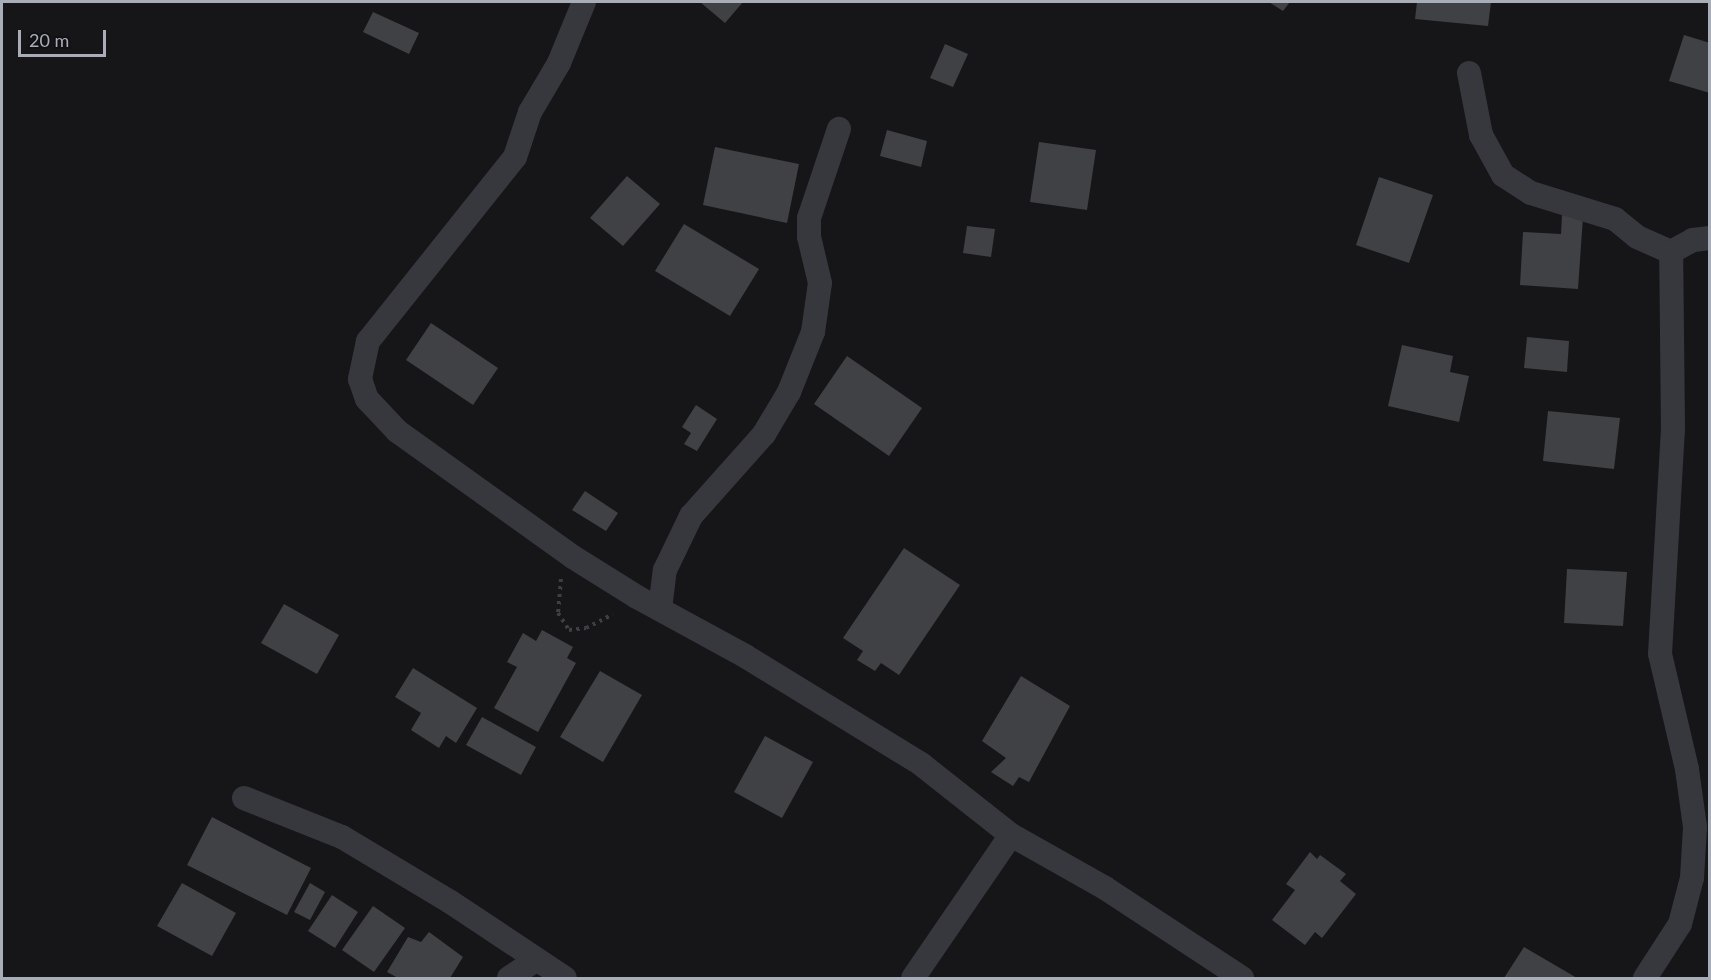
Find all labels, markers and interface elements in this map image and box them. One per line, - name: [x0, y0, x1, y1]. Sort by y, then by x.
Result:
- scale bar: [21, 18, 110, 56]
- text: 20 m: [29, 29, 69, 51]

